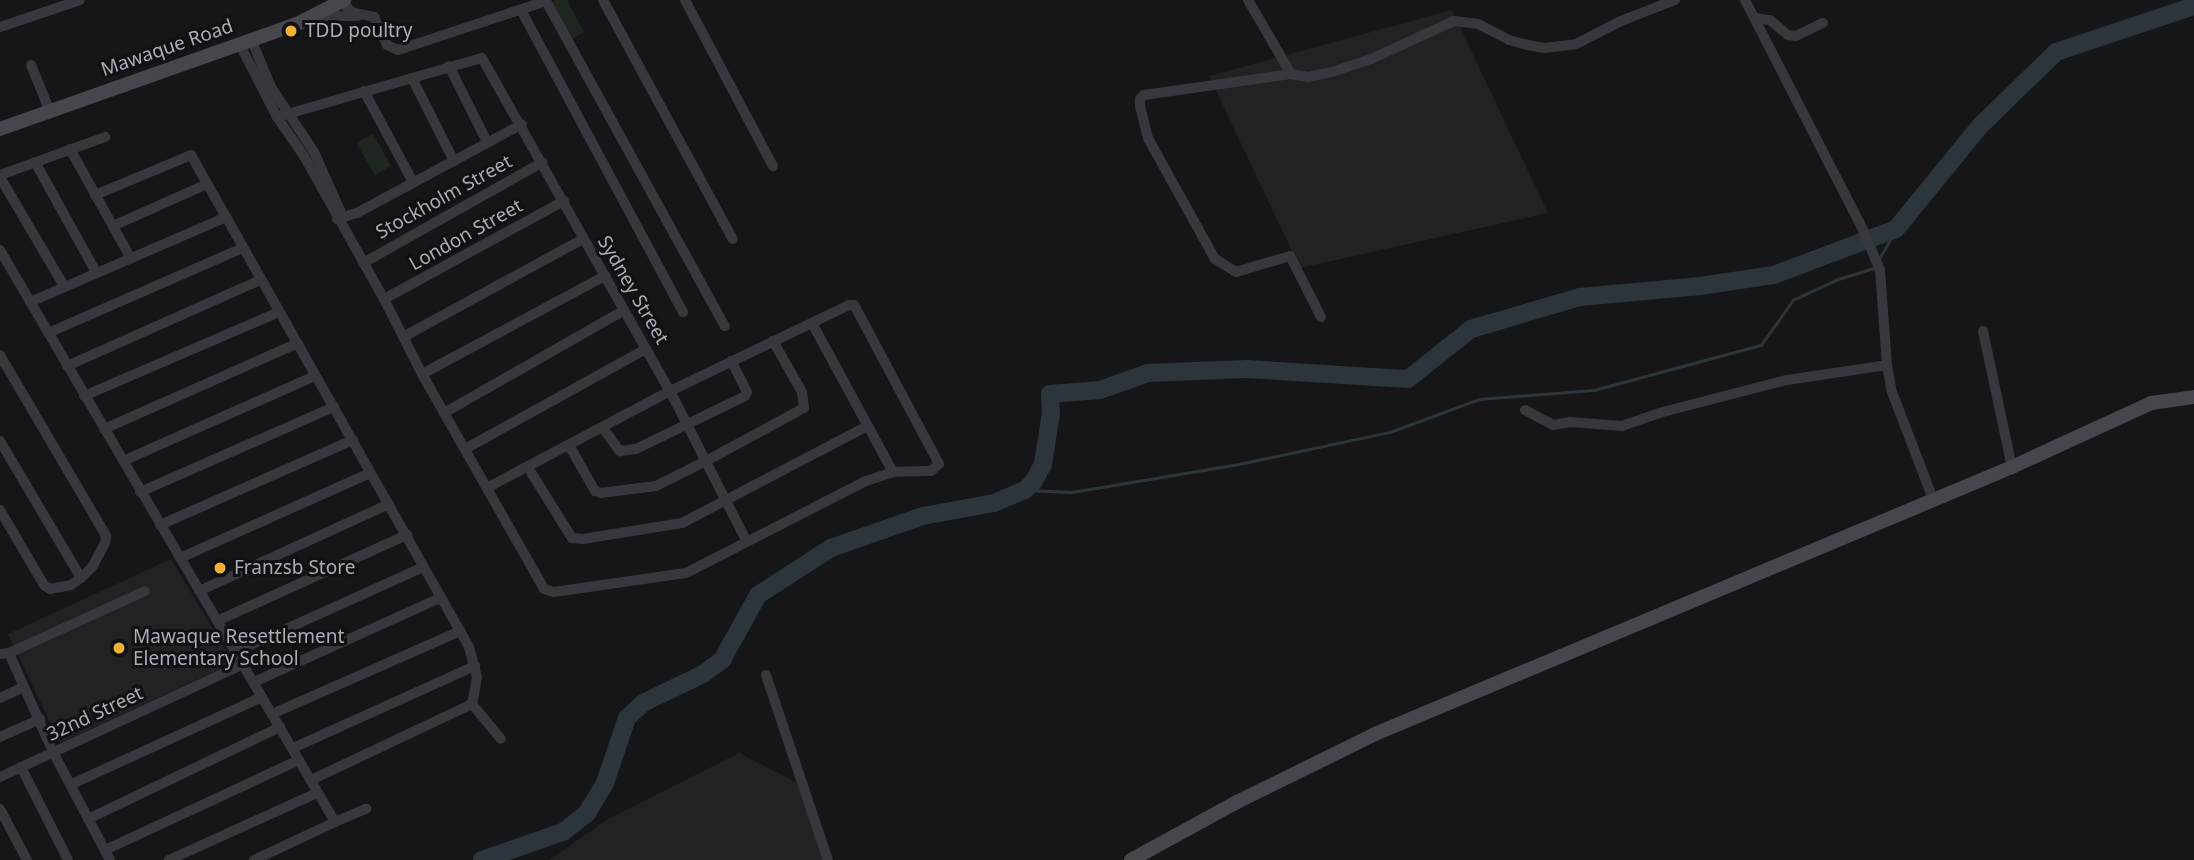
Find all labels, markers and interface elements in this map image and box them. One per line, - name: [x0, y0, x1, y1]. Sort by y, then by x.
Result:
- street label: Mawaque Road: [98, 15, 236, 81]
- place label: TDD poultry: [305, 20, 412, 42]
- marker: TDD poultry: [283, 23, 299, 39]
- street label: Stockholm Street: [372, 150, 516, 244]
- street label: London Street: [405, 194, 527, 276]
- street label: Sydney Street: [593, 232, 673, 348]
- place label: Franzsb Store: [234, 557, 355, 579]
- marker: Franzsb Store: [212, 560, 228, 576]
- place label: Mawaque Resettlement Elementary School: [133, 626, 344, 670]
- marker: Mawaque Resettlement Elementary School: [111, 640, 127, 656]
- street label: 32nd Street: [43, 682, 147, 746]

